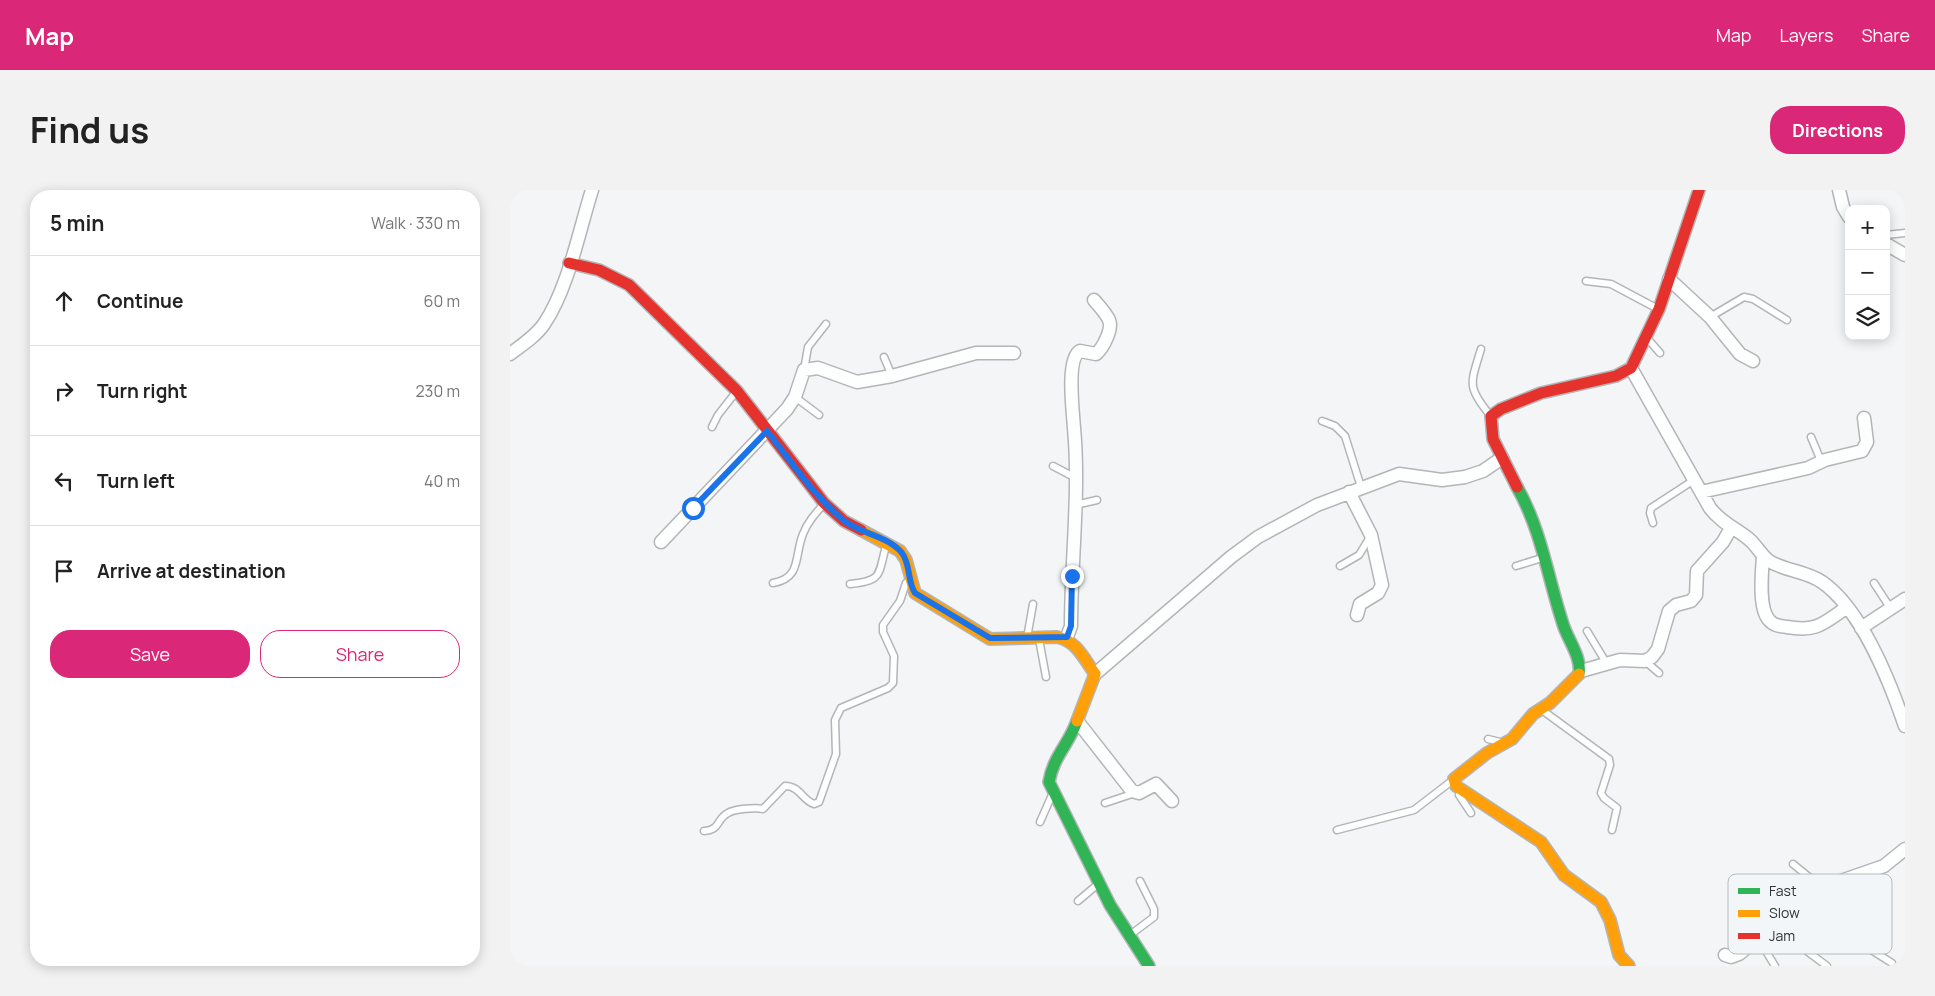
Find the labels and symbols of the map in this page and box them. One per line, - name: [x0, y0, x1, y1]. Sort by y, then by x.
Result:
- route start: [682, 497, 705, 520]
- route end: [1061, 565, 1084, 588]
- legend: [1728, 874, 1892, 954]
- text: Fast: [1769, 881, 1797, 900]
- text: Slow: [1769, 903, 1800, 922]
- text: Jam: [1769, 926, 1795, 945]

